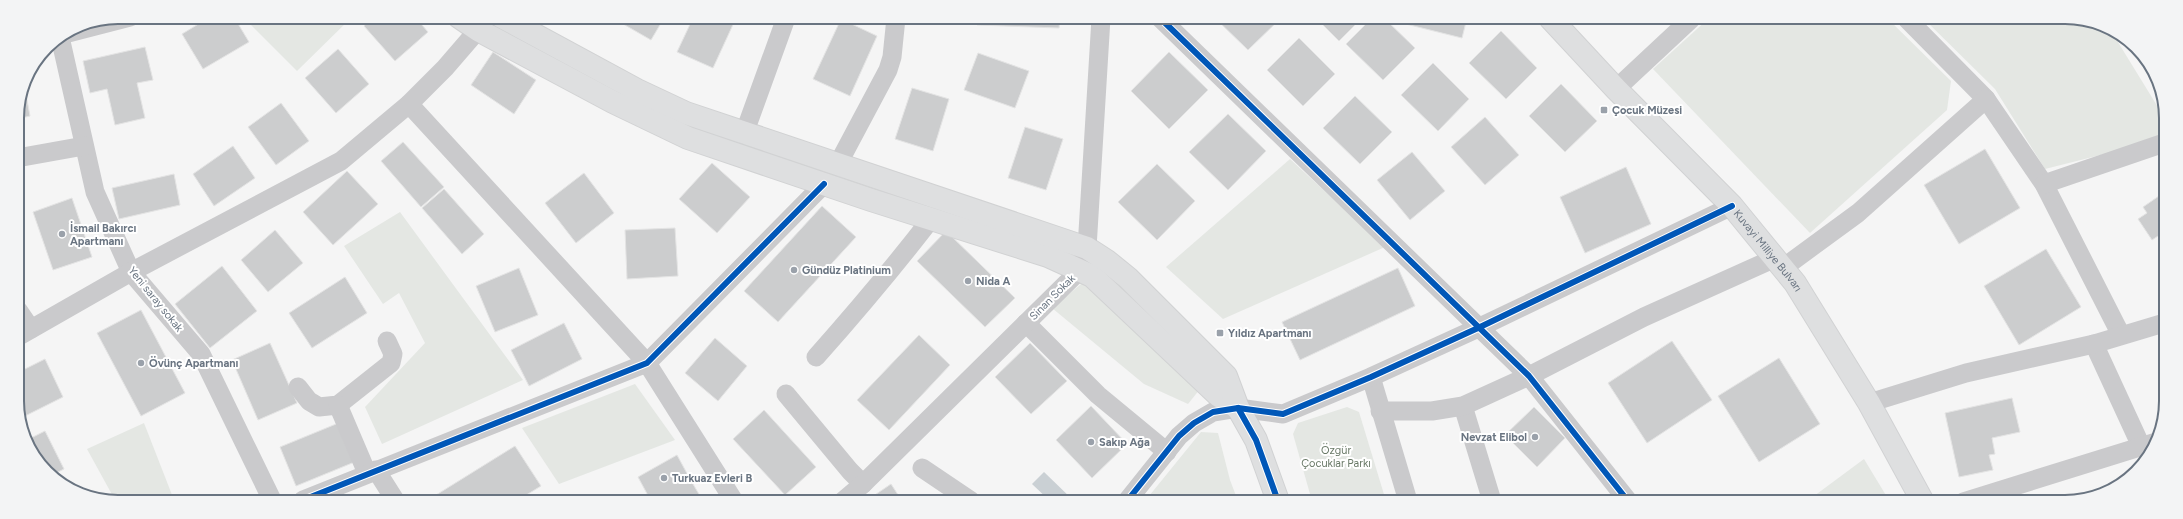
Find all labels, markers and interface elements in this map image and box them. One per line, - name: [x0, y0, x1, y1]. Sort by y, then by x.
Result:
- place label: Çocuk Müzesi: [1612, 104, 1682, 117]
- marker: Çocuk Müzesi: [1599, 105, 1609, 115]
- street label: Kuvayi Milliye Bulvarı: [1731, 207, 1805, 294]
- place label: İsmail Bakırcı Apartmanı: [70, 221, 137, 248]
- marker: İsmail Bakırcı Apartmanı: [57, 229, 67, 239]
- street label: Yeni saray sokak: [126, 264, 186, 335]
- place label: Gündüz Platinium: [802, 264, 891, 277]
- marker: Gündüz Platinium: [789, 265, 799, 275]
- street label: Sinan Sokak: [1027, 271, 1078, 323]
- place label: Nida A: [976, 275, 1010, 288]
- marker: Nida A: [963, 276, 973, 286]
- place label: Yıldız Apartmanı: [1228, 327, 1312, 340]
- marker: Yıldız Apartmanı: [1215, 328, 1225, 338]
- place label: Övünç Apartmanı: [149, 356, 239, 370]
- marker: Övünç Apartmanı: [136, 358, 146, 368]
- place label: Nevzat Elibol: [1461, 431, 1527, 444]
- marker: Nevzat Elibol: [1530, 432, 1540, 442]
- place label: Sakıp Ağa: [1099, 436, 1150, 449]
- marker: Sakıp Ağa: [1086, 437, 1096, 447]
- park label: Özgür Çocuklar Parkı: [1301, 443, 1371, 470]
- place label: Turkuaz Evleri B: [672, 472, 752, 485]
- marker: Turkuaz Evleri B: [659, 473, 669, 483]

